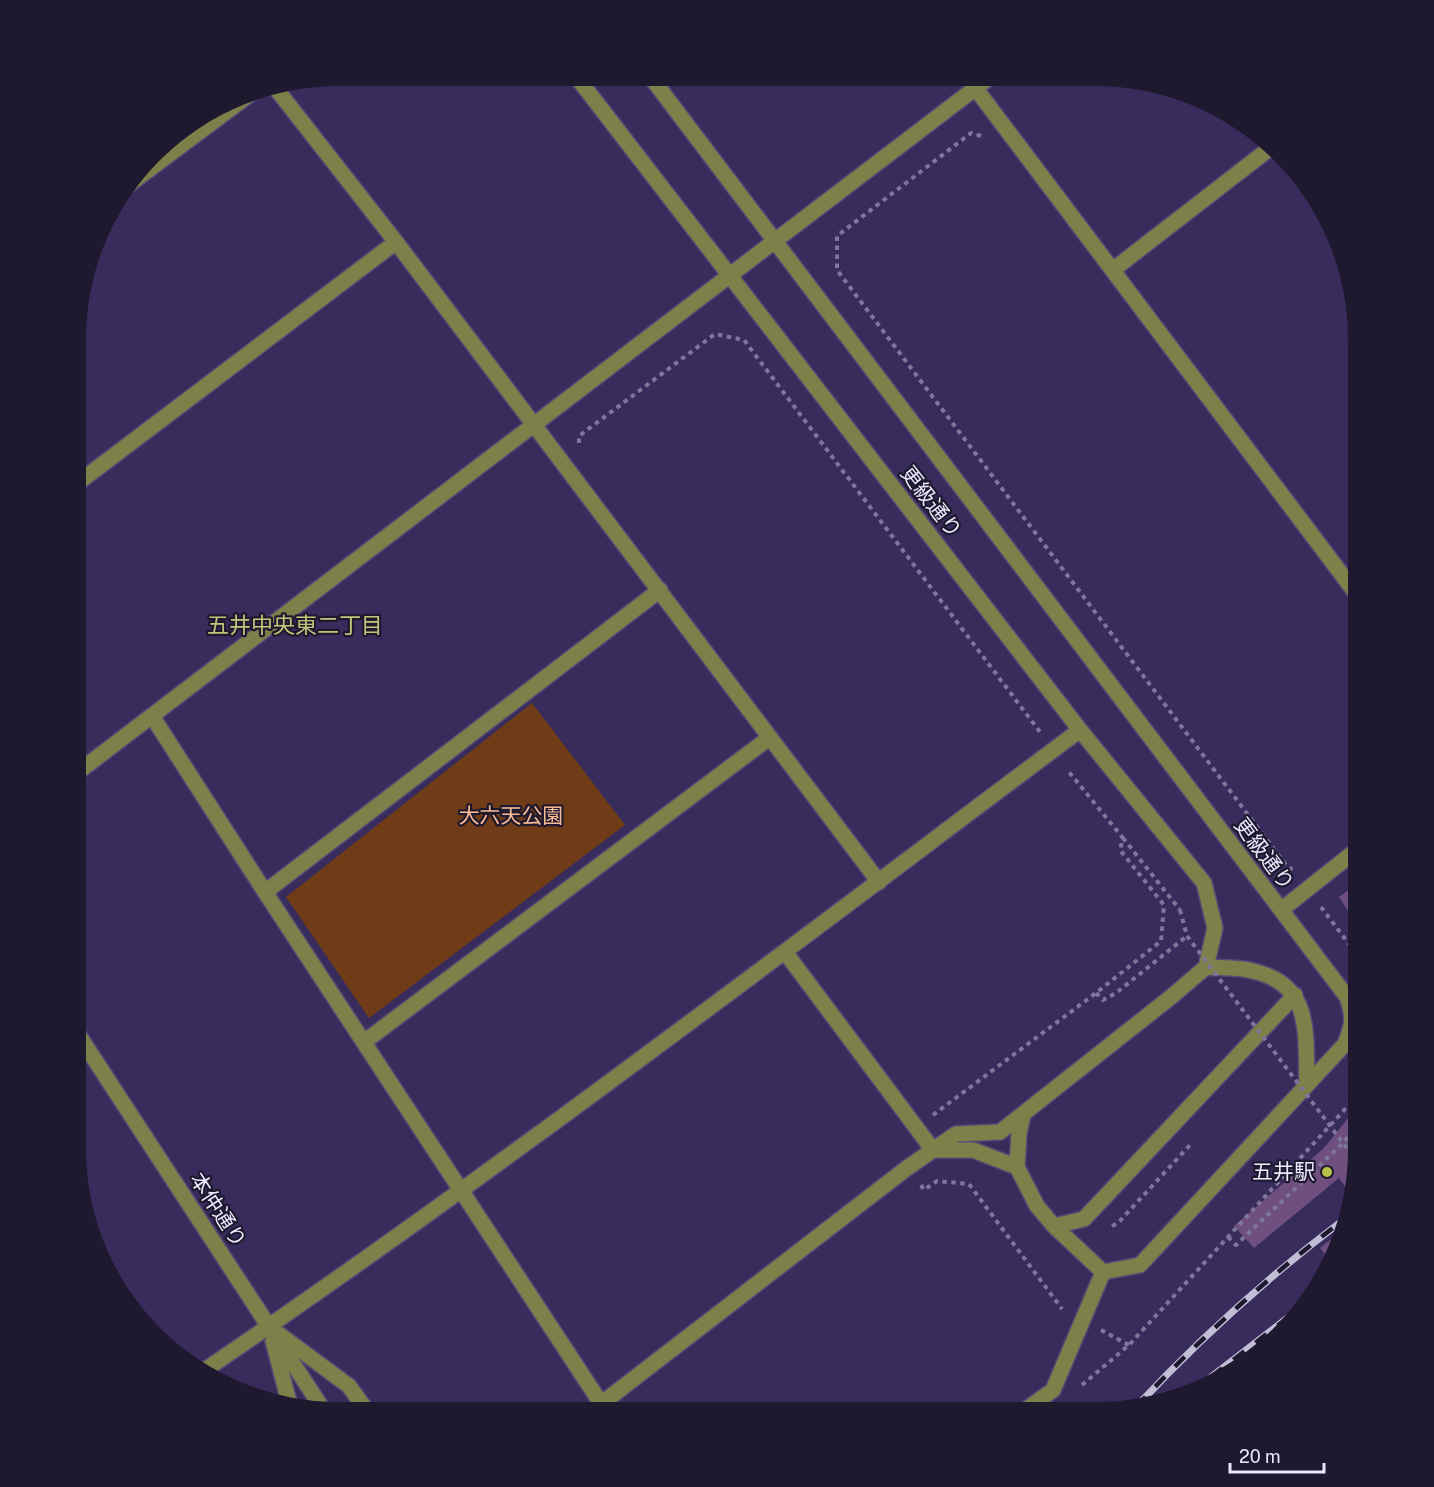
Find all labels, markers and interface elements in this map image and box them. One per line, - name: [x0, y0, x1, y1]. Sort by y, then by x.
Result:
- street label: 更級通り: [896, 461, 967, 542]
- district label: 五井中央東二丁目: [207, 612, 383, 638]
- park label: 大六天公園: [459, 803, 564, 828]
- street label: 更級通り: [1229, 813, 1300, 895]
- place label: 五井駅: [1252, 1159, 1315, 1184]
- marker: 五井駅: [1320, 1165, 1334, 1179]
- street label: 本仲通り: [185, 1168, 252, 1252]
- scale bar: [1230, 1436, 1324, 1474]
- text: 20 m: [1239, 1446, 1281, 1467]

